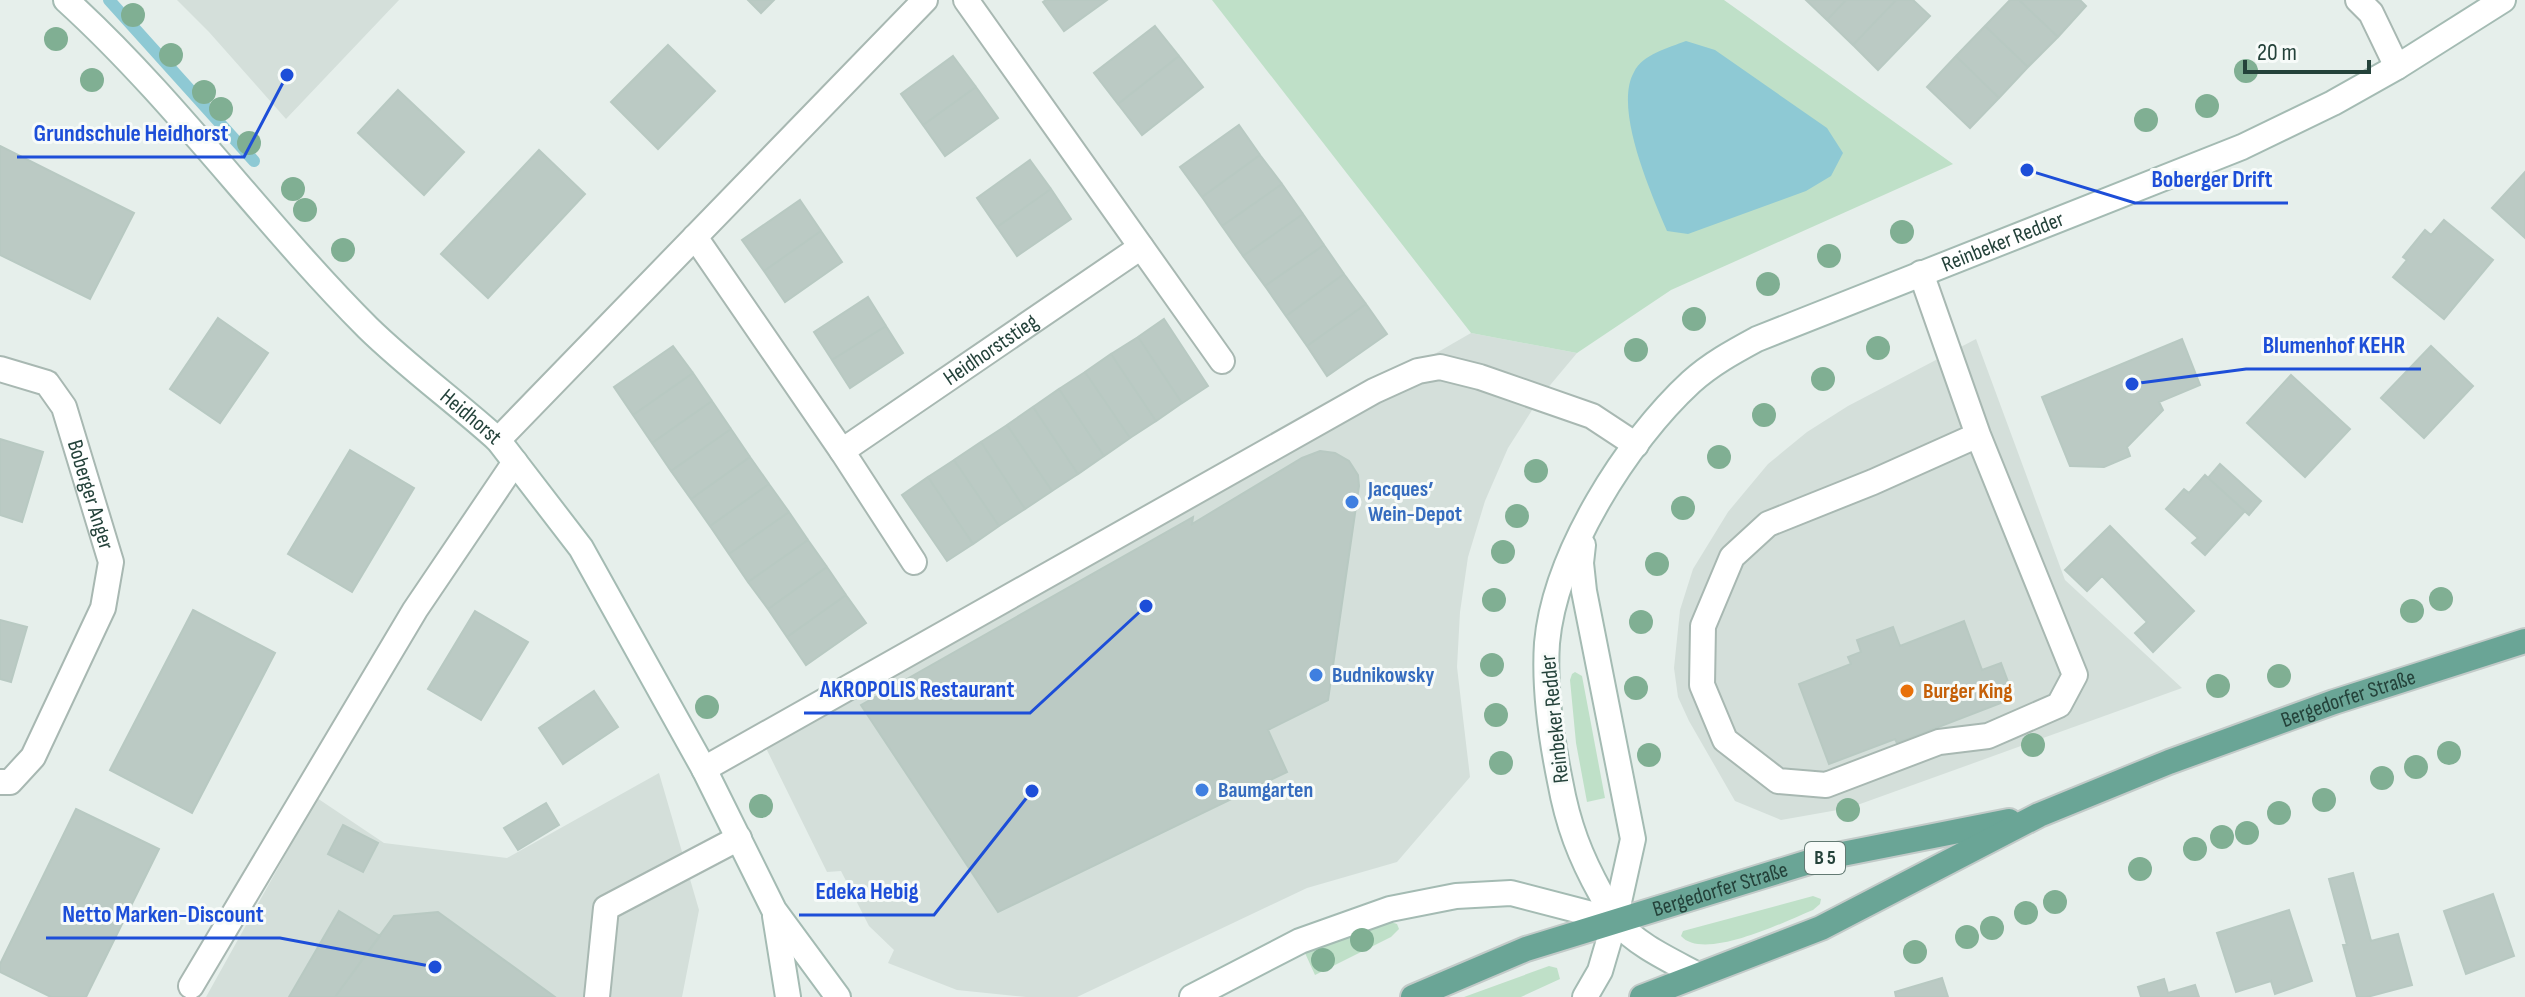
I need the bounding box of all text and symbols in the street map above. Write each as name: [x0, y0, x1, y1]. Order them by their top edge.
scale bar: [2245, 24, 2369, 74]
text: 20 m: [2257, 38, 2297, 67]
callout: Grundschule Heidhorst: [17, 109, 244, 157]
text: Grundschule Heidhorst: [34, 119, 229, 148]
callout: Boberger Drift: [2135, 155, 2288, 203]
text: Boberger Drift: [2151, 165, 2273, 194]
street label: Reinbeker Redder: [1938, 205, 2068, 278]
street label: Heidhorststieg: [938, 308, 1043, 391]
callout: Blumenhof KEHR: [2246, 321, 2421, 369]
text: Blumenhof KEHR: [2263, 331, 2406, 360]
street label: Heidhorst: [435, 383, 508, 451]
street label: Boberger Anger: [61, 437, 120, 553]
place label: Jacques’ Wein-Depot: [1367, 476, 1462, 528]
marker: Jacques’ Wein-Depot: [1343, 493, 1361, 511]
street label: Reinbeker Redder: [1535, 653, 1575, 785]
place label: Budnikowsky: [1332, 662, 1434, 689]
street label: Bergedorfer Straße: [2277, 663, 2419, 734]
callout: AKROPOLIS Restaurant: [804, 665, 1030, 713]
marker: Budnikowsky: [1307, 666, 1325, 684]
text: AKROPOLIS Restaurant: [819, 675, 1014, 704]
place label: Burger King: [1923, 678, 2013, 705]
marker: Burger King: [1898, 682, 1916, 700]
place label: Baumgarten: [1218, 777, 1313, 804]
marker: Baumgarten: [1193, 781, 1211, 799]
road number: B 5: [1805, 842, 1845, 874]
street label: Bergedorfer Straße: [1649, 856, 1791, 923]
callout: Edeka Hebig: [799, 867, 934, 915]
text: Edeka Hebig: [815, 877, 919, 906]
callout: Netto Marken-Discount: [46, 890, 280, 938]
text: Netto Marken-Discount: [62, 900, 264, 929]

